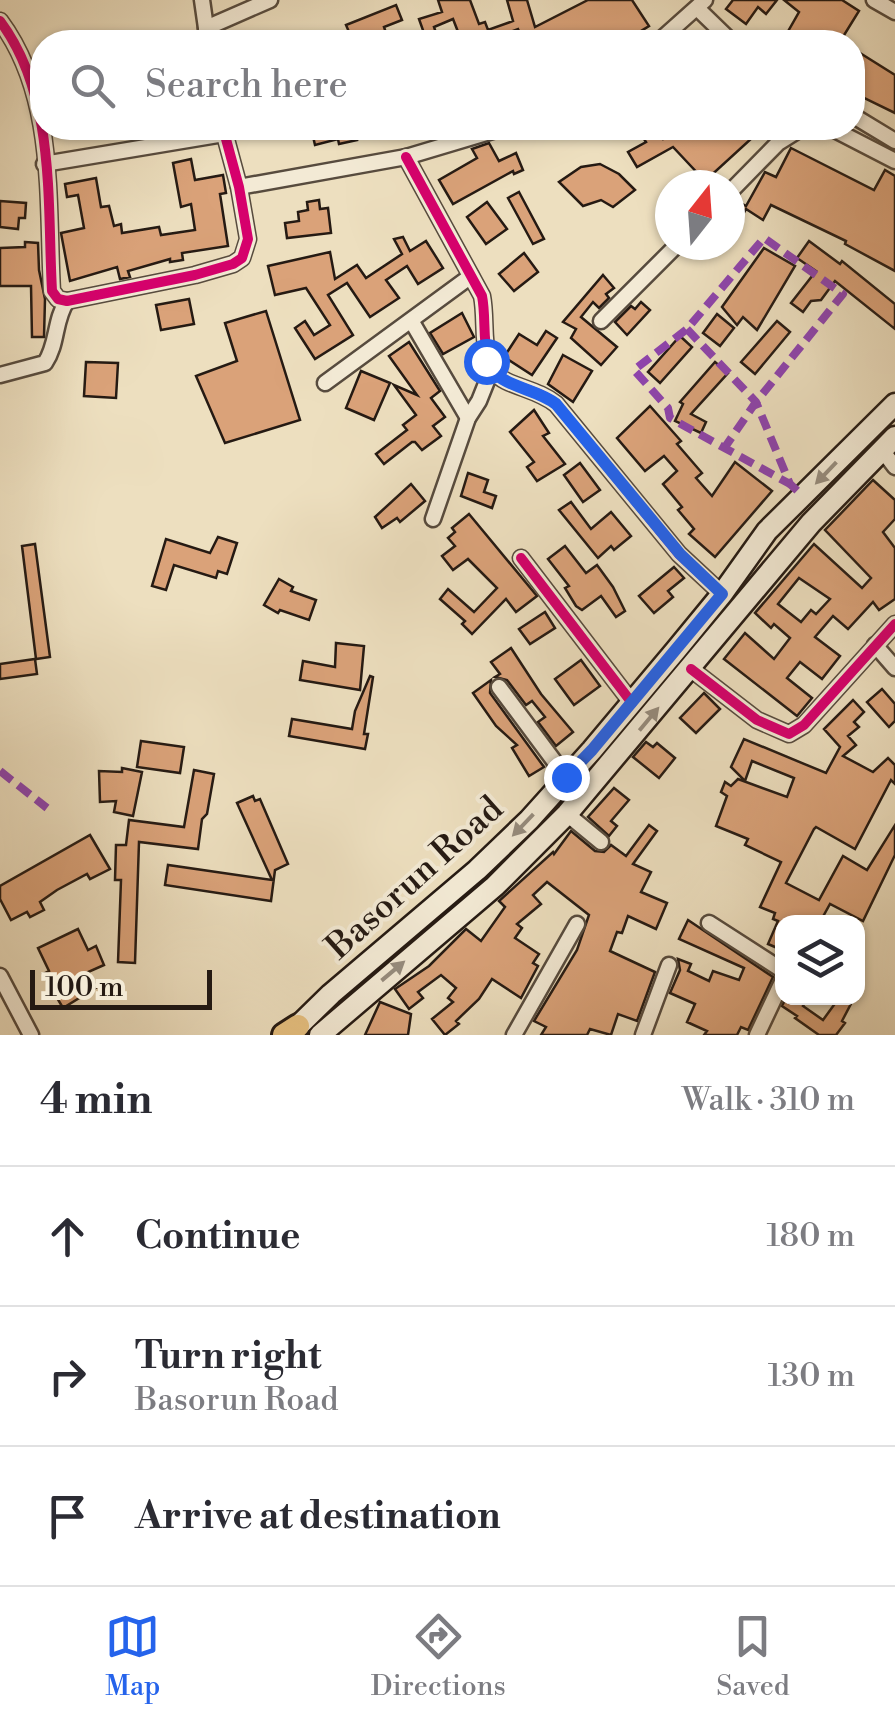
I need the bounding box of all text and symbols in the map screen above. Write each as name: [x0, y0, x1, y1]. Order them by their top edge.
search box: [30, 30, 865, 140]
icon: search: [65, 58, 120, 113]
text: Search here: [145, 62, 348, 109]
north arrow: [655, 170, 745, 260]
route start: [464, 339, 510, 385]
one-way arrow: [815, 460, 838, 484]
one-way arrow: [638, 707, 659, 732]
route end: [544, 755, 590, 801]
street label: Basorun Road: [317, 788, 512, 969]
one-way arrow: [512, 812, 535, 836]
map controls: [775, 915, 865, 1005]
button: layers: [775, 915, 865, 1005]
one-way arrow: [380, 961, 405, 982]
scale bar: [30, 965, 212, 1010]
text: 100 m: [45, 970, 124, 1005]
text: 4 min: [40, 1074, 152, 1127]
text: Walk · 310 m: [682, 1080, 855, 1120]
icon: ahead: [40, 1209, 95, 1264]
text: Continue: [135, 1213, 300, 1260]
text: 180 m: [766, 1216, 855, 1256]
text: Turn right: [135, 1333, 321, 1380]
icon: right: [40, 1349, 95, 1404]
text: 130 m: [768, 1356, 855, 1396]
text: Basorun Road: [135, 1380, 339, 1420]
icon: arrive: [40, 1489, 95, 1544]
text: Arrive at destination: [135, 1493, 501, 1540]
tab: Map: [105, 1609, 160, 1704]
tab: Directions: [371, 1609, 506, 1704]
tab: Saved: [716, 1609, 790, 1704]

